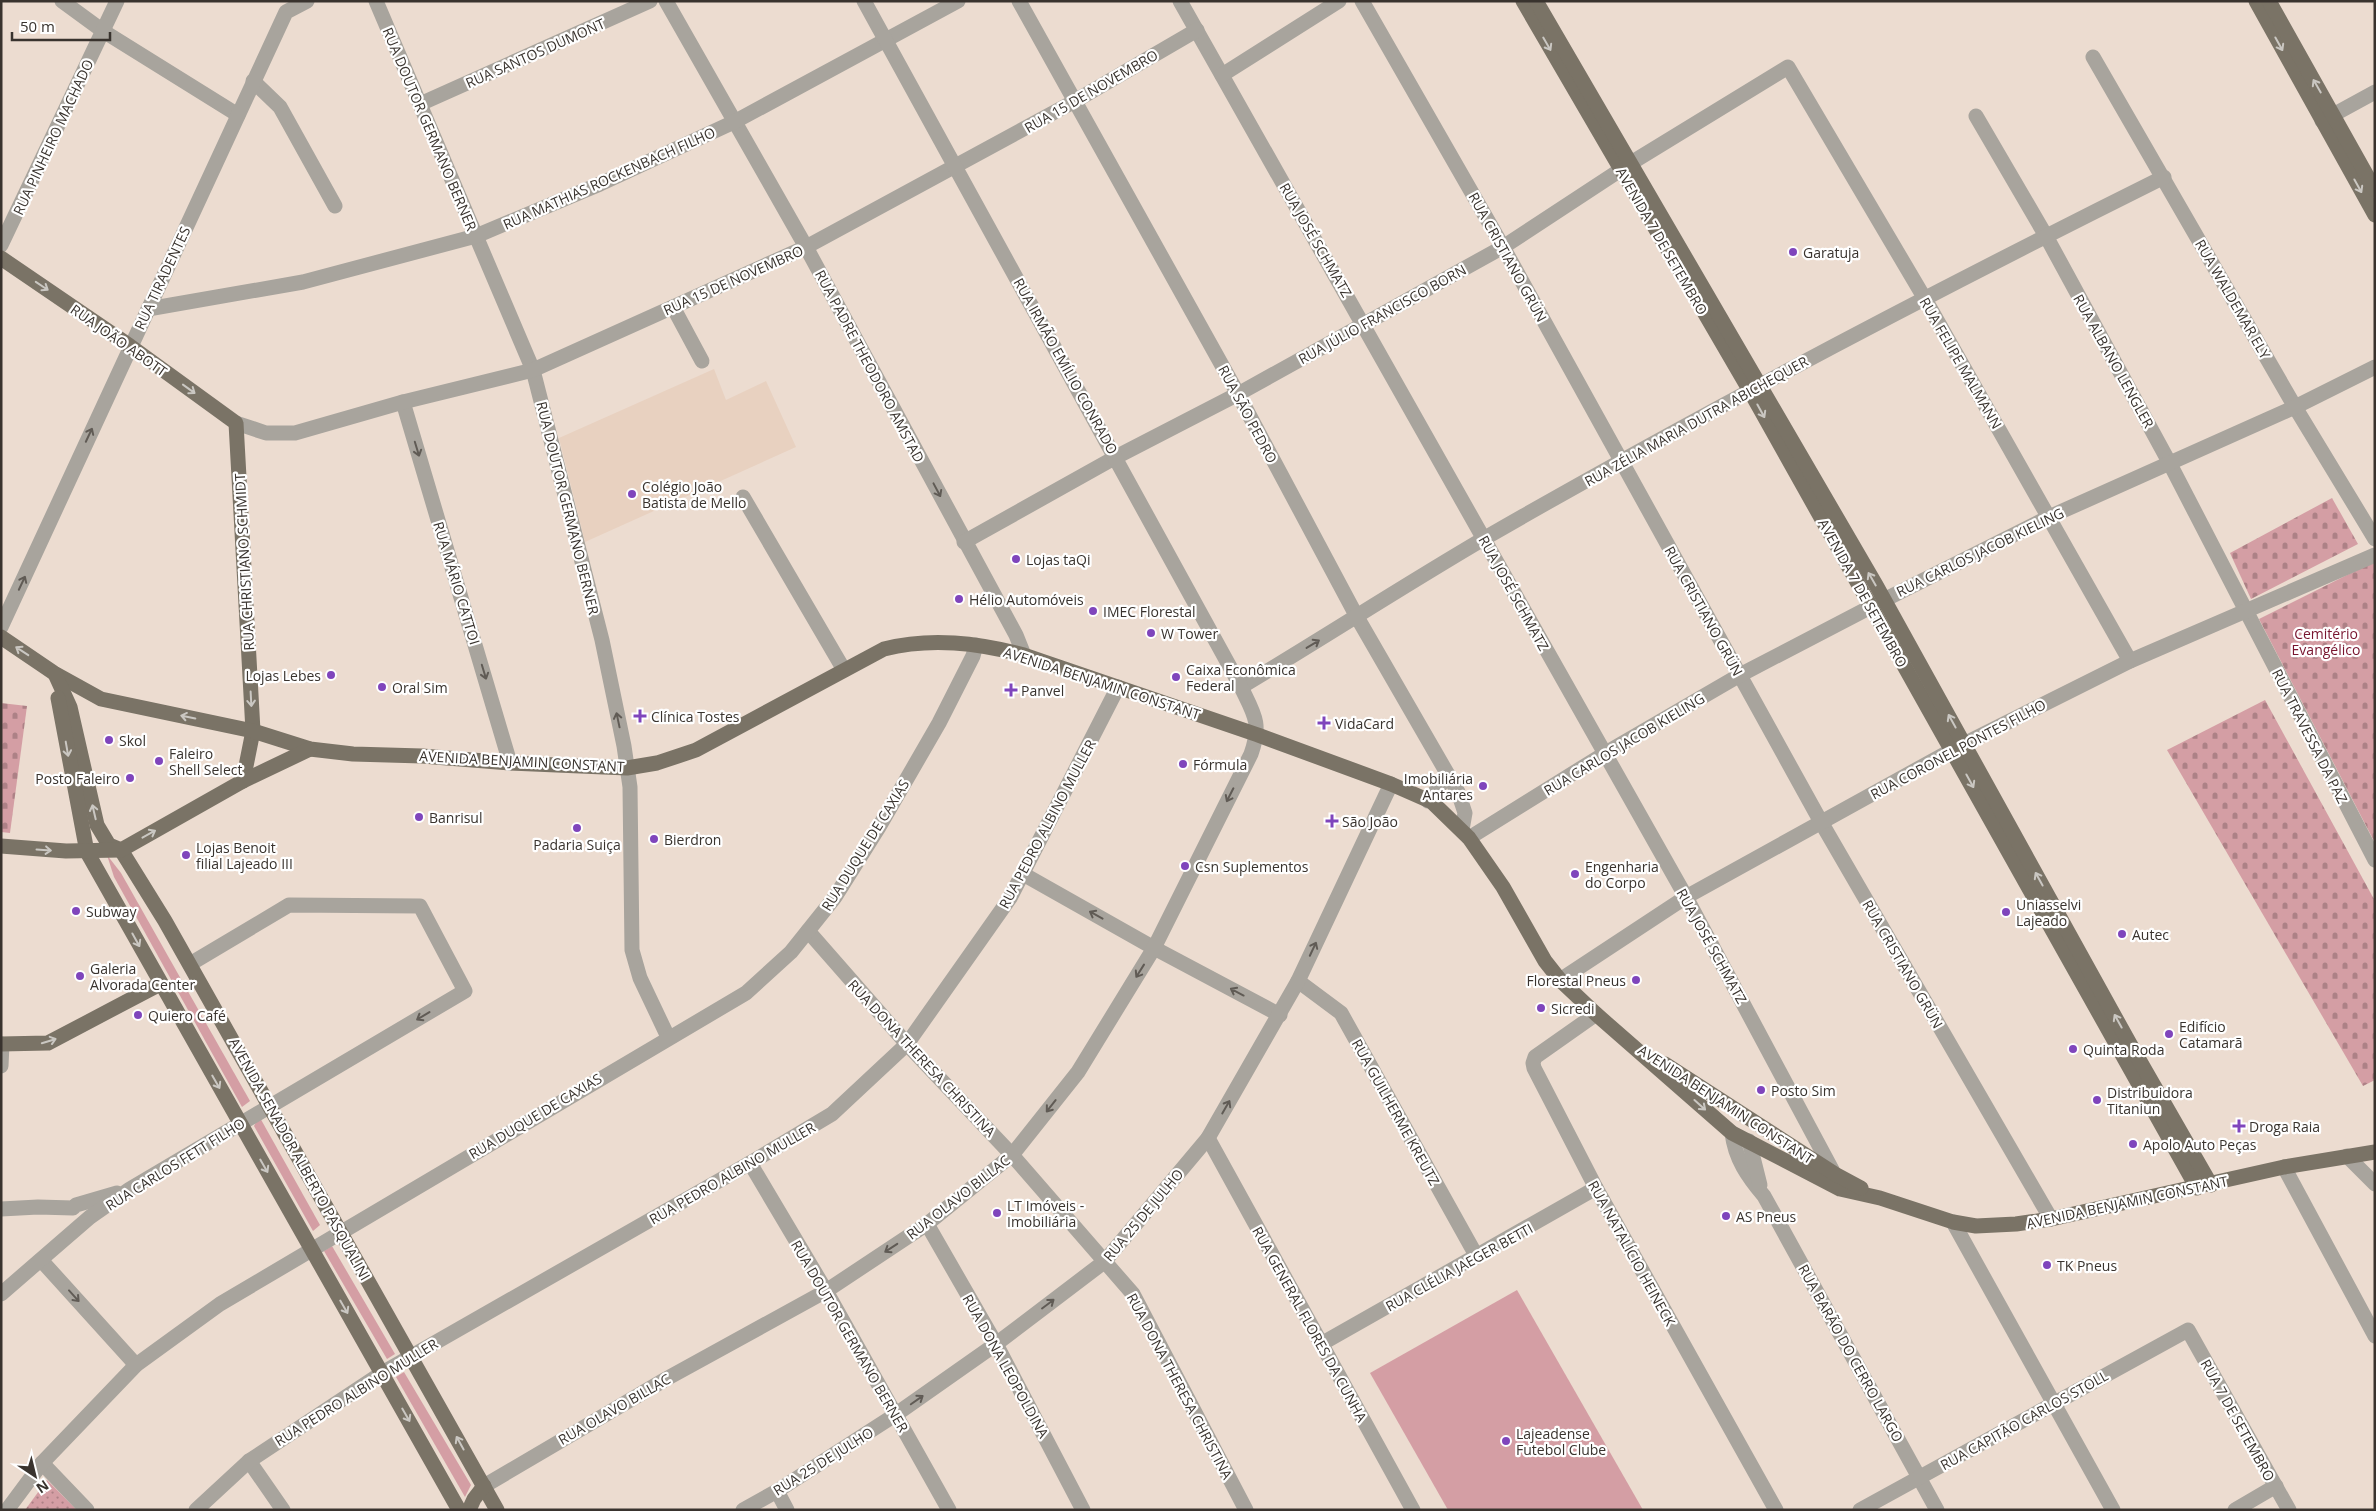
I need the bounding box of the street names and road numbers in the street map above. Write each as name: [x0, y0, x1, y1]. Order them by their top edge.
street label: RUA SANTOS DUMONT: [462, 14, 608, 92]
street label: RUA DOUTOR GERMANO BERNER: [378, 24, 482, 234]
street label: RUA 15 DE NOVEMBRO: [1021, 45, 1161, 137]
street label: RUA PINHEIRO MACHADO: [8, 56, 98, 218]
street label: RUA MATHIAS ROCKENBACH FILHO: [500, 122, 718, 234]
street label: AVENIDA 7 DE SETEMBRO: [1612, 164, 1712, 318]
street label: RUA JOSÉ SCHMATZ: [1276, 179, 1356, 301]
street label: RUA CRISTIANO GRÜN: [1464, 189, 1552, 325]
street label: RUA TIRADENTES: [130, 223, 194, 333]
street label: RUA WALDEMAR ELY: [2191, 236, 2275, 362]
street label: RUA 15 DE NOVEMBRO: [660, 241, 806, 319]
street label: RUA JÚLIO FRANCISCO BORN: [1295, 260, 1469, 368]
street label: RUA PADRE THEODORO AMSTAD: [811, 266, 929, 466]
street label: RUA IRMÃO EMÍLIO CONRADO: [1010, 275, 1123, 458]
street label: RUA ALBANO LENGLER: [2069, 291, 2159, 432]
street label: RUA FELIPE MALMANN: [1916, 294, 2006, 432]
street label: RUA JOÃO ABOTT: [67, 300, 171, 381]
street label: RUA ZÉLIA MARIA DUTRA ABICHEQUER: [1581, 351, 1811, 491]
street label: RUA SÃO PEDRO: [1214, 362, 1282, 466]
street label: RUA DOUTOR GERMANO BERNER: [532, 399, 604, 617]
street label: RUA CHRISTIANO SCHMIDT: [230, 473, 258, 651]
street label: RUA CARLOS JACOB KIELING: [1893, 503, 2067, 601]
street label: AVENIDA 7 DE SETEMBRO: [1814, 515, 1912, 671]
street label: RUA MÁRIO CATTOI: [429, 519, 485, 647]
street label: RUA JOSÉ SCHMATZ: [1474, 532, 1554, 654]
street label: RUA CRISTIANO GRÜN: [1660, 543, 1748, 679]
street label: AVENIDA BENJAMIN CONSTANT: [1001, 642, 1203, 724]
street label: RUA TRAVESSA DA PAZ: [2268, 666, 2352, 806]
street label: RUA CARLOS JACOB KIELING: [1540, 688, 1708, 800]
street label: RUA CORONEL PONTES FILHO: [1867, 695, 2049, 803]
street label: RUA PEDRO ALBINO MULLER: [994, 736, 1100, 912]
street label: AVENIDA BENJAMIN CONSTANT: [419, 746, 625, 776]
street label: RUA DUQUE DE CAXIAS: [817, 776, 913, 914]
street label: RUA JOSÉ SCHMATZ: [1672, 885, 1752, 1007]
street label: RUA CRISTIANO GRÜN: [1858, 896, 1948, 1032]
street label: RUA DONA THERESA CHRISTINA: [844, 975, 1000, 1141]
street label: AVENIDA SENADOR ALBERTO PASQUALINI: [225, 1034, 375, 1284]
street label: RUA GUILHERME KREUTZ: [1348, 1035, 1444, 1189]
street label: AVENIDA BENJAMIN CONSTANT: [1635, 1040, 1818, 1168]
street label: RUA DUQUE DE CAXIAS: [465, 1069, 605, 1163]
street label: RUA CARLOS FETT FILHO: [102, 1113, 248, 1215]
street label: RUA PEDRO ALBINO MULLER: [645, 1117, 819, 1228]
street label: RUA OLAVO BILLAC: [902, 1150, 1014, 1243]
street label: RUA 25 DE JULHO: [1099, 1165, 1187, 1265]
street label: AVENIDA BENJAMIN CONSTANT: [2025, 1171, 2230, 1233]
street label: RUA NATALÍCIO HEINECK: [1584, 1177, 1680, 1329]
street label: RUA CLÉLIA JAEGER BETTI: [1382, 1219, 1536, 1315]
street label: RUA GENERAL FLORES DA CUNHA: [1248, 1223, 1372, 1425]
street label: RUA DOUTOR GERMANO BERNER: [787, 1236, 913, 1436]
street label: RUA BARÃO DO CERRO LARGO: [1794, 1261, 1908, 1445]
street label: RUA DONA THERESA CHRISTINA: [1123, 1290, 1237, 1482]
street label: RUA DONA LEOPOLDINA: [959, 1291, 1054, 1441]
street label: RUA PEDRO ALBINO MULLER: [271, 1334, 441, 1450]
street label: RUA 7 DE SETEMBRO: [2197, 1356, 2279, 1484]
street label: RUA CAPITÃO CARLOS STOLL: [1937, 1366, 2111, 1474]
street label: RUA OLAVO BILLAC: [554, 1369, 674, 1449]
street label: RUA 25 DE JULHO: [769, 1422, 877, 1500]

